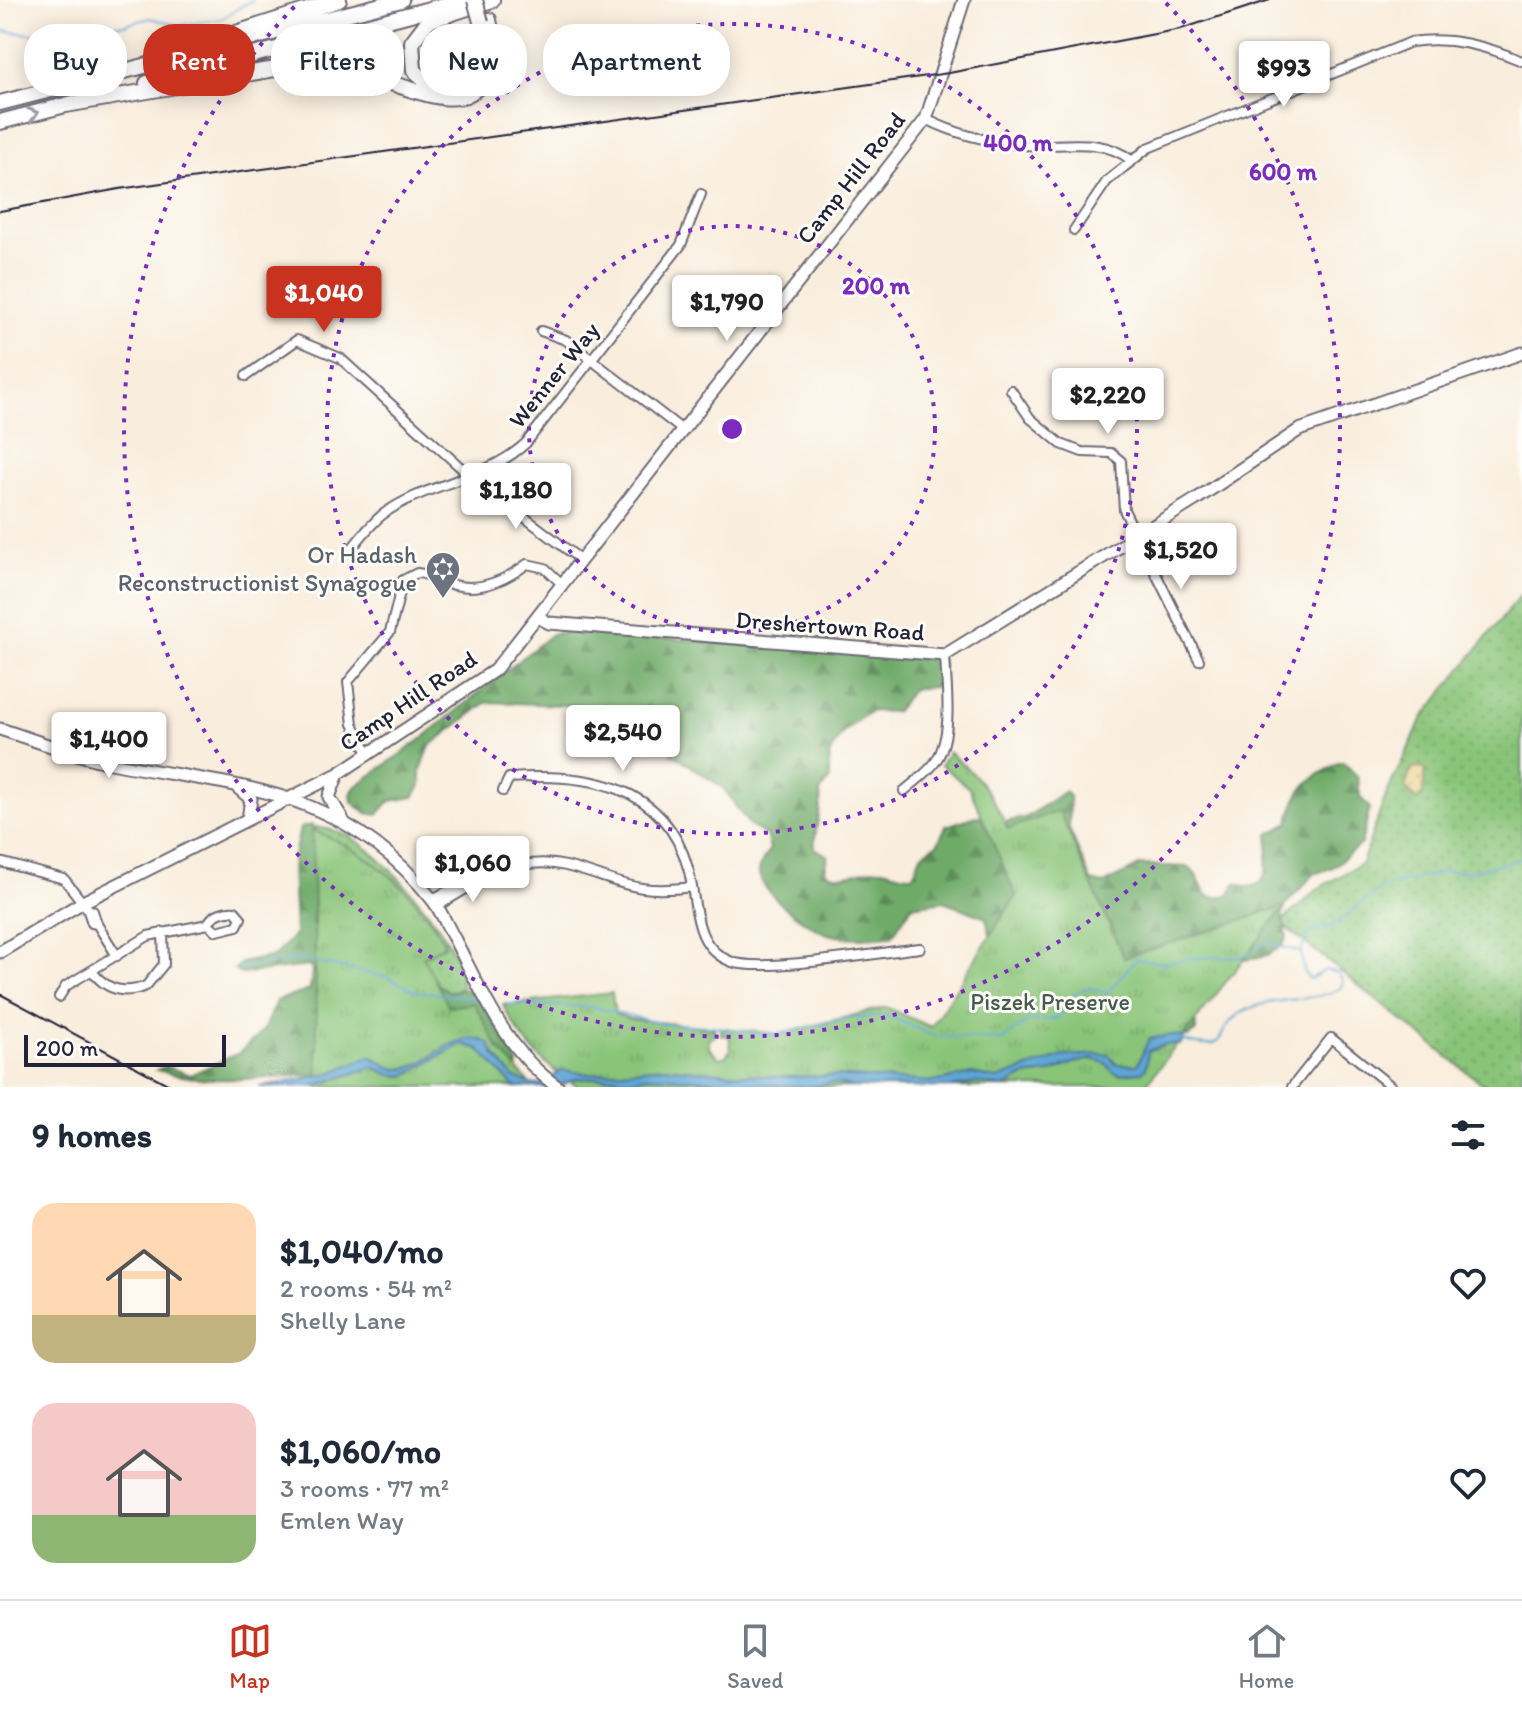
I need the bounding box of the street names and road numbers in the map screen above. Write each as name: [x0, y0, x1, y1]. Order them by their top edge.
street label: Camp Hill Road: [790, 106, 911, 249]
street label: Wenner Way: [502, 316, 605, 434]
street label: Dreshertown Road: [735, 604, 925, 647]
street label: Camp Hill Road: [334, 644, 482, 757]

